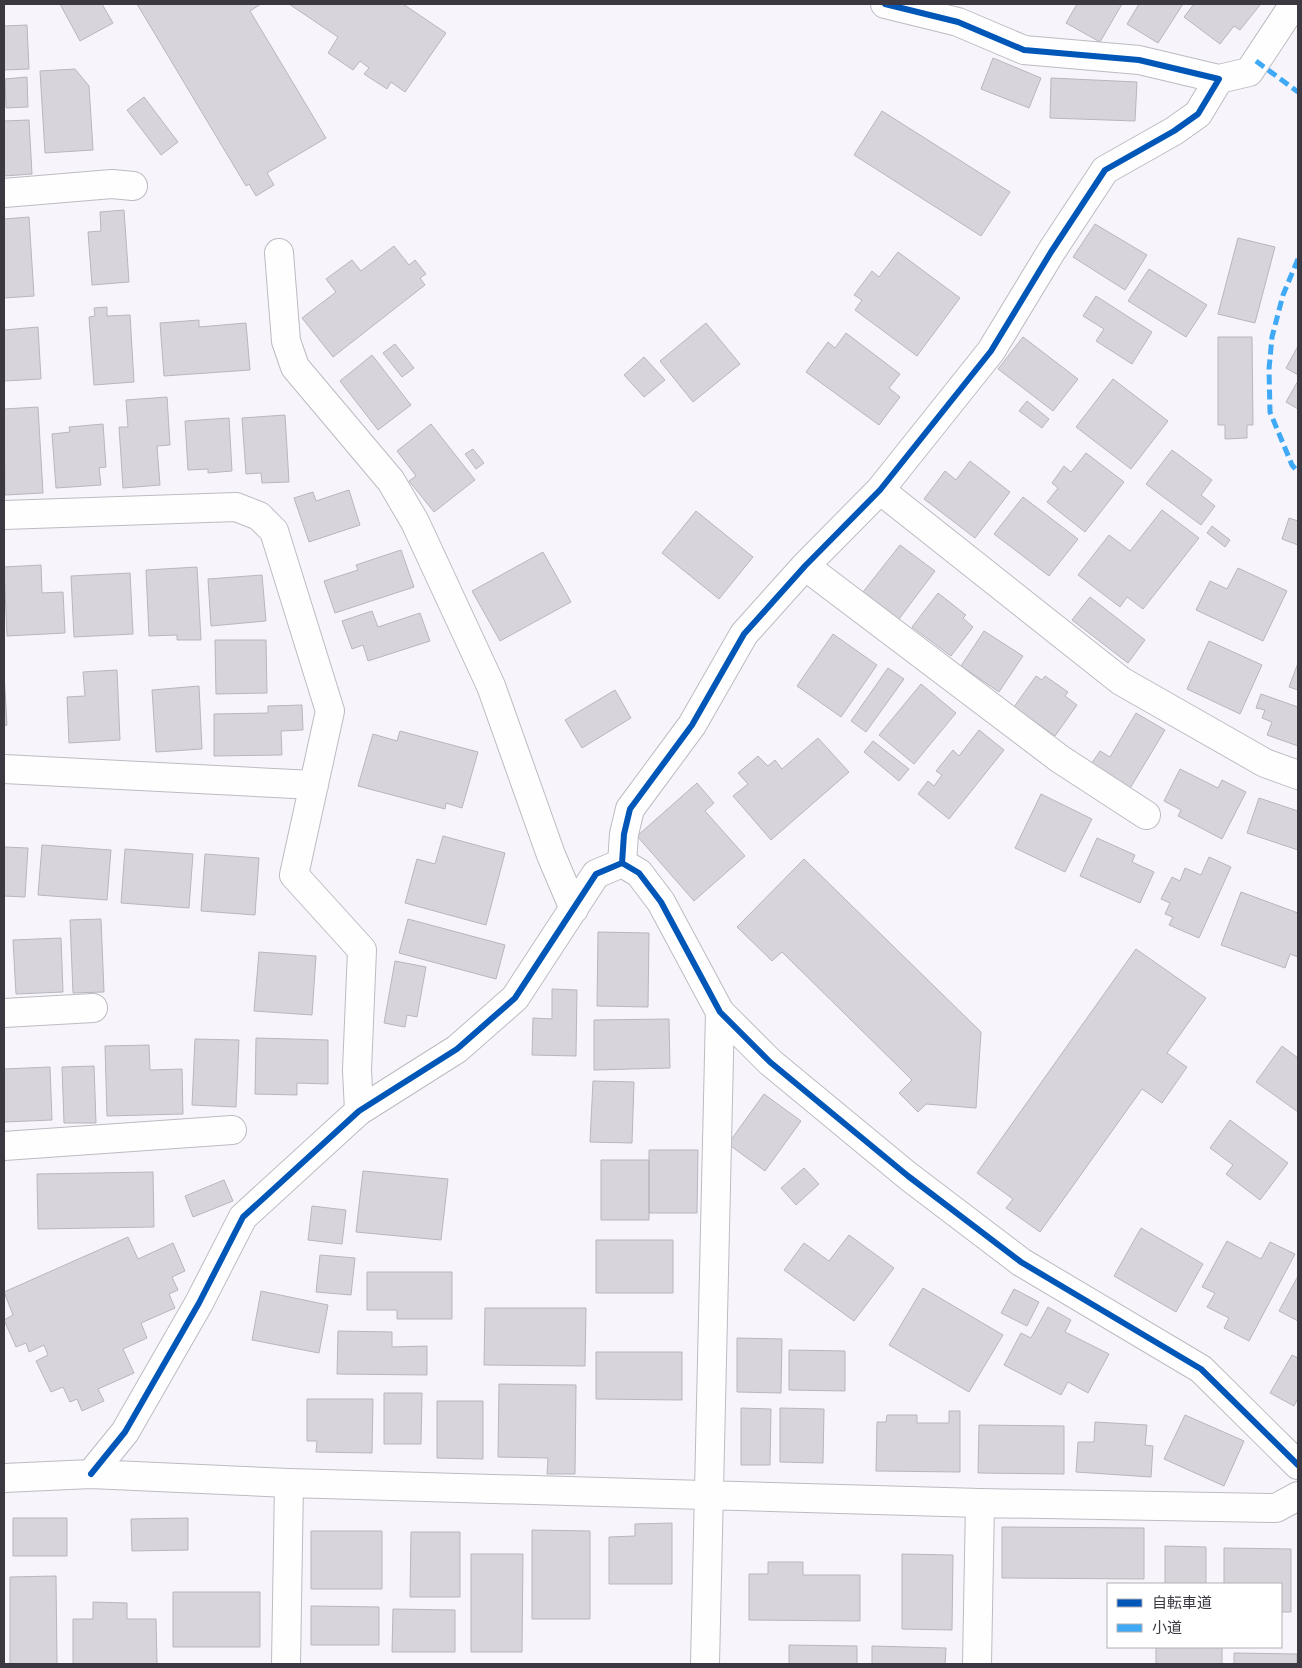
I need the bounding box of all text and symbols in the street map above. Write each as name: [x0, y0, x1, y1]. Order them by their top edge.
legend: [1107, 1583, 1282, 1648]
text: 自転車道: [1152, 1594, 1212, 1611]
text: 小道: [1152, 1619, 1182, 1636]

